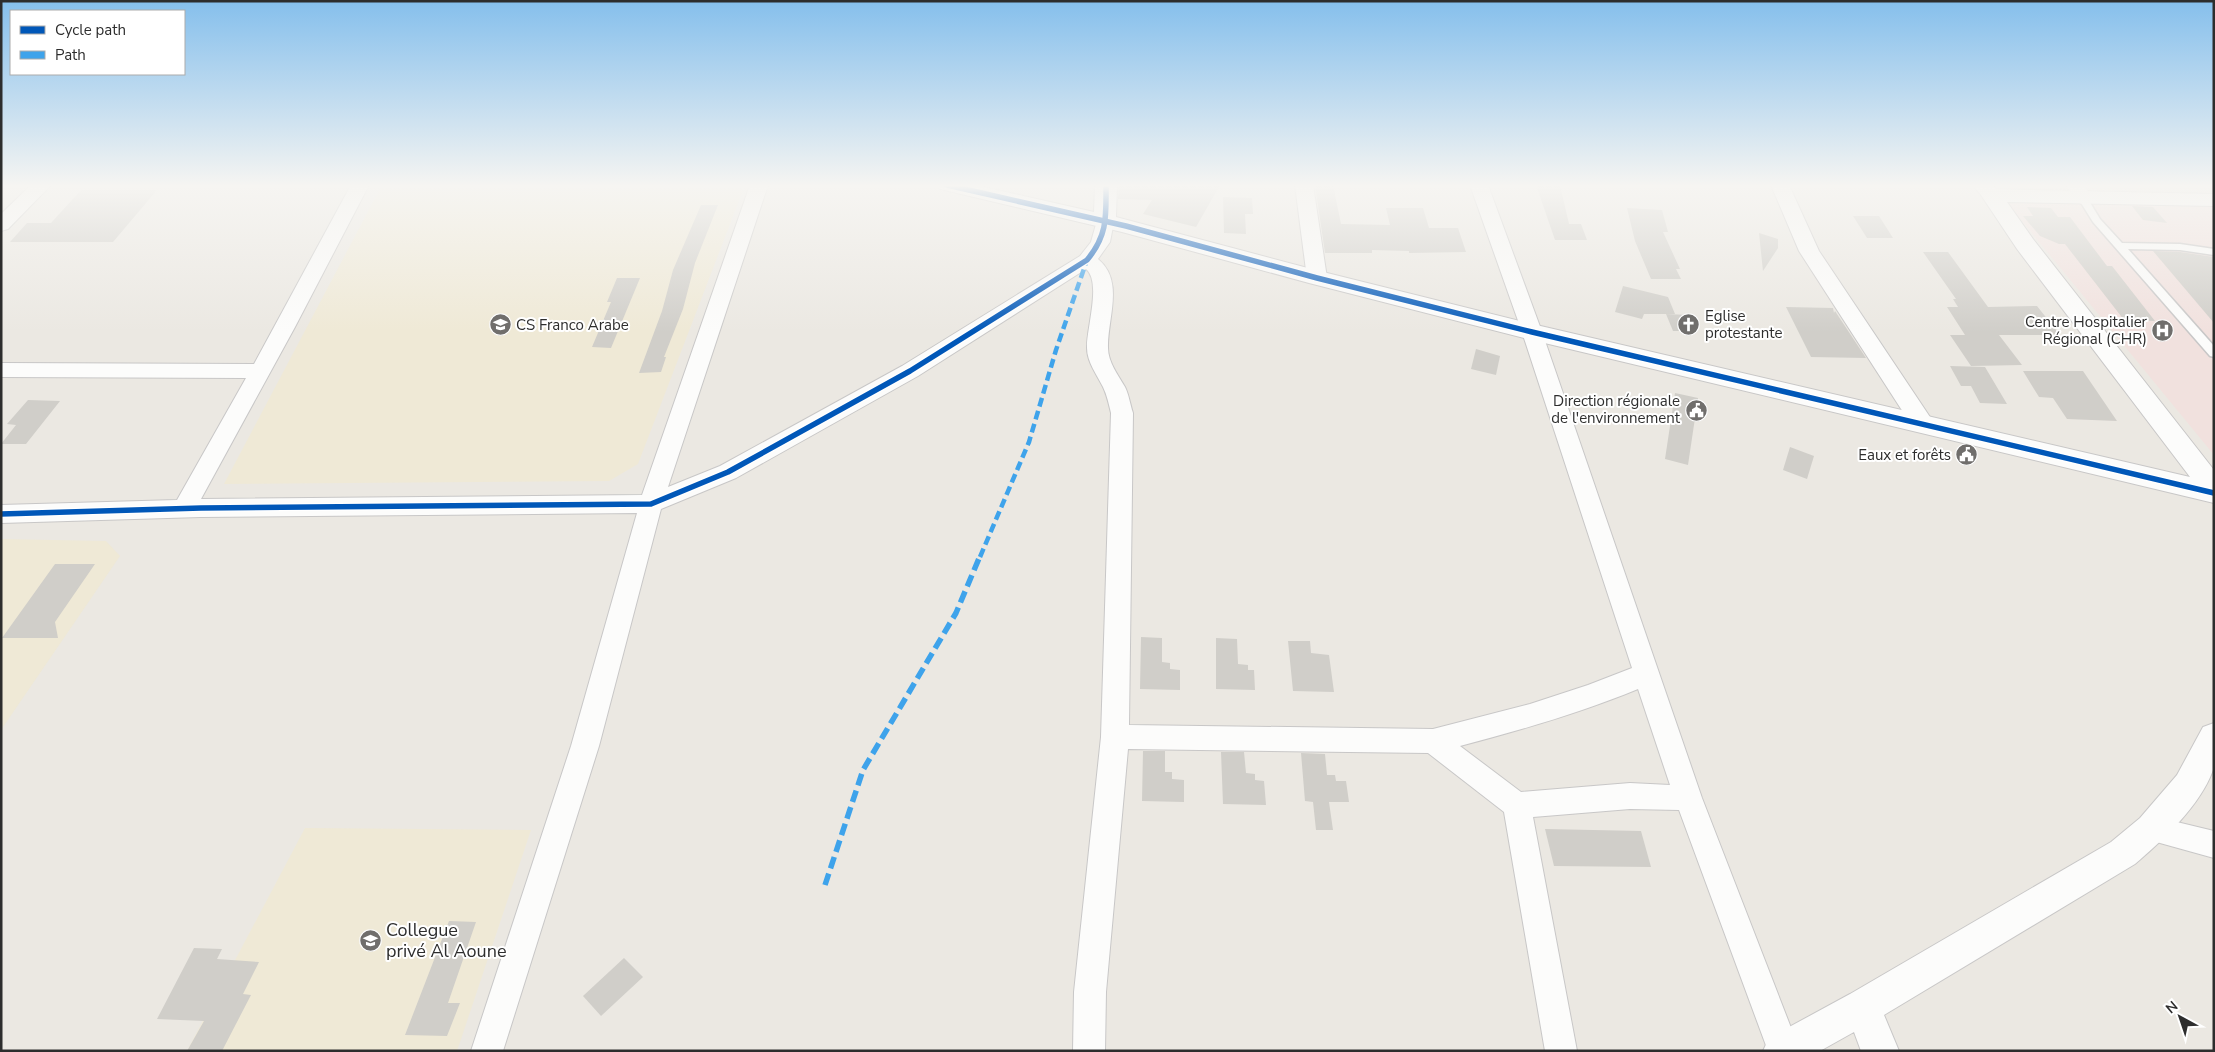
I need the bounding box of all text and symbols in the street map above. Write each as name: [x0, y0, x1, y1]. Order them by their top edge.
legend: [10, 10, 185, 75]
text: Cycle path: [55, 20, 126, 40]
text: Path: [55, 45, 86, 65]
place label: Eglise protestante: [1705, 306, 1782, 343]
place label: Centre Hospitalier Régional (CHR): [2025, 312, 2148, 349]
school or university icon: CS Franco Arabe: [488, 313, 512, 337]
church icon: Eglise protestante: [1677, 313, 1701, 337]
place label: CS Franco Arabe: [516, 315, 629, 335]
hospital icon: Centre Hospitalier Régional (CHR): [2151, 319, 2175, 343]
place label: Direction régionale de l'environnement: [1551, 391, 1681, 428]
public building icon: Direction régionale de l'environnement: [1684, 398, 1708, 422]
public building icon: Eaux et forêts: [1955, 443, 1979, 467]
place label: Eaux et forêts: [1858, 445, 1951, 465]
place label: Collegue privé Al Aoune: [386, 918, 506, 963]
school or university icon: Collegue privé Al Aoune: [358, 928, 382, 952]
north arrow: [2155, 992, 2205, 1042]
text: N: [2162, 997, 2182, 1018]

